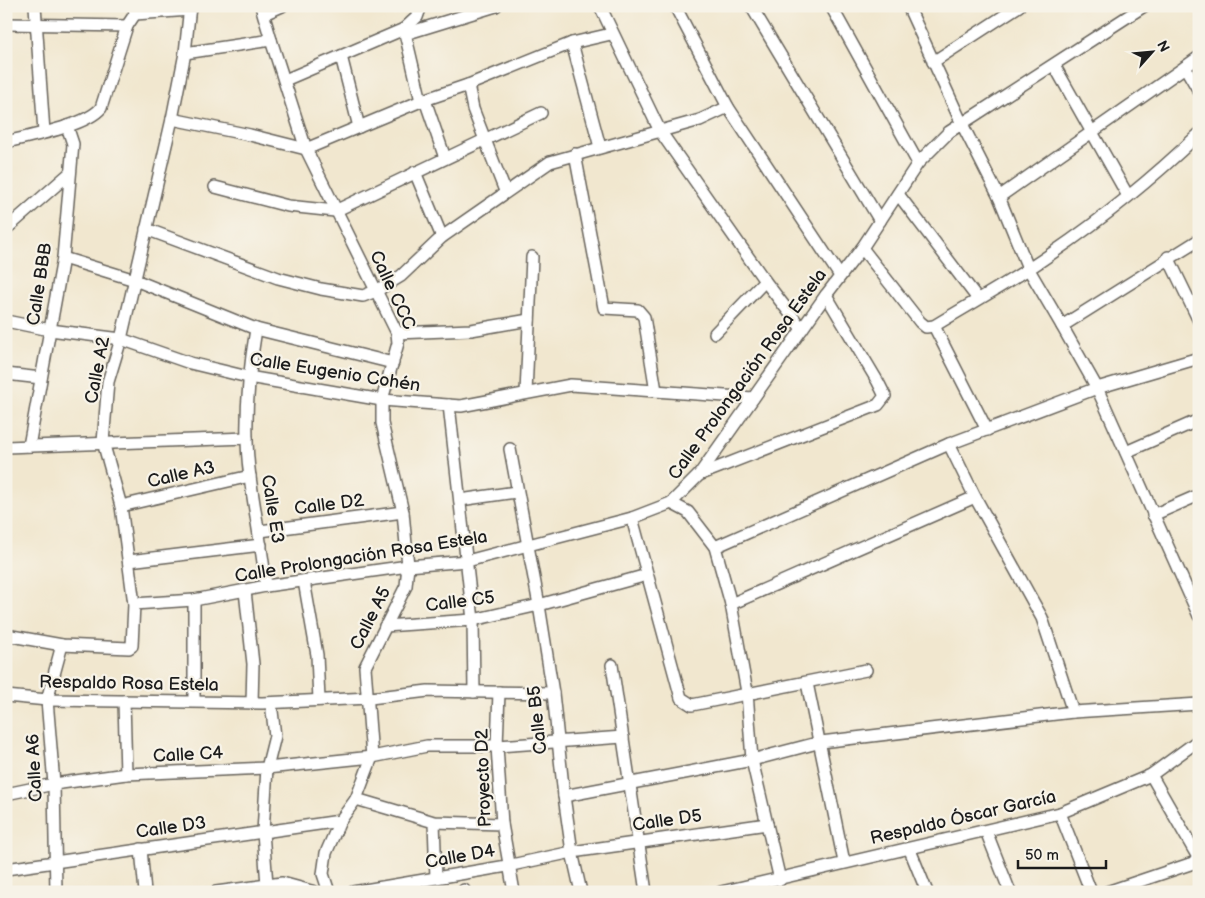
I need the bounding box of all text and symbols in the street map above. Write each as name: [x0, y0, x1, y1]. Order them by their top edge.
north arrow: [1128, 28, 1178, 78]
text: N: [1153, 38, 1173, 55]
street label: Calle BBB: [23, 241, 56, 327]
street label: Calle CCC: [365, 247, 420, 333]
street label: Calle Prolongación Rosa Estela: [664, 265, 831, 484]
street label: Calle A2: [81, 334, 114, 405]
street label: Calle Eugenio Cohén: [248, 349, 422, 396]
street label: Calle A3: [145, 457, 217, 492]
street label: Calle E3: [257, 473, 288, 545]
street label: Calle D2: [293, 490, 366, 519]
street label: Calle Prolongación Rosa Estela: [233, 526, 489, 587]
street label: Calle A5: [346, 583, 395, 653]
street label: Calle C5: [424, 587, 496, 616]
street label: Respaldo Rosa Estela: [39, 671, 219, 696]
street label: Calle B5: [523, 685, 552, 755]
street label: Proyecto D2: [471, 728, 496, 828]
street label: Calle A6: [22, 733, 47, 803]
street label: Calle C4: [152, 742, 224, 767]
street label: Respaldo Óscar García: [868, 784, 1058, 849]
street label: Calle D5: [631, 805, 703, 836]
street label: Calle D3: [135, 812, 207, 843]
scale bar: [1018, 838, 1105, 870]
street label: Calle D4: [424, 840, 497, 873]
text: 50 m: [1025, 846, 1059, 865]

